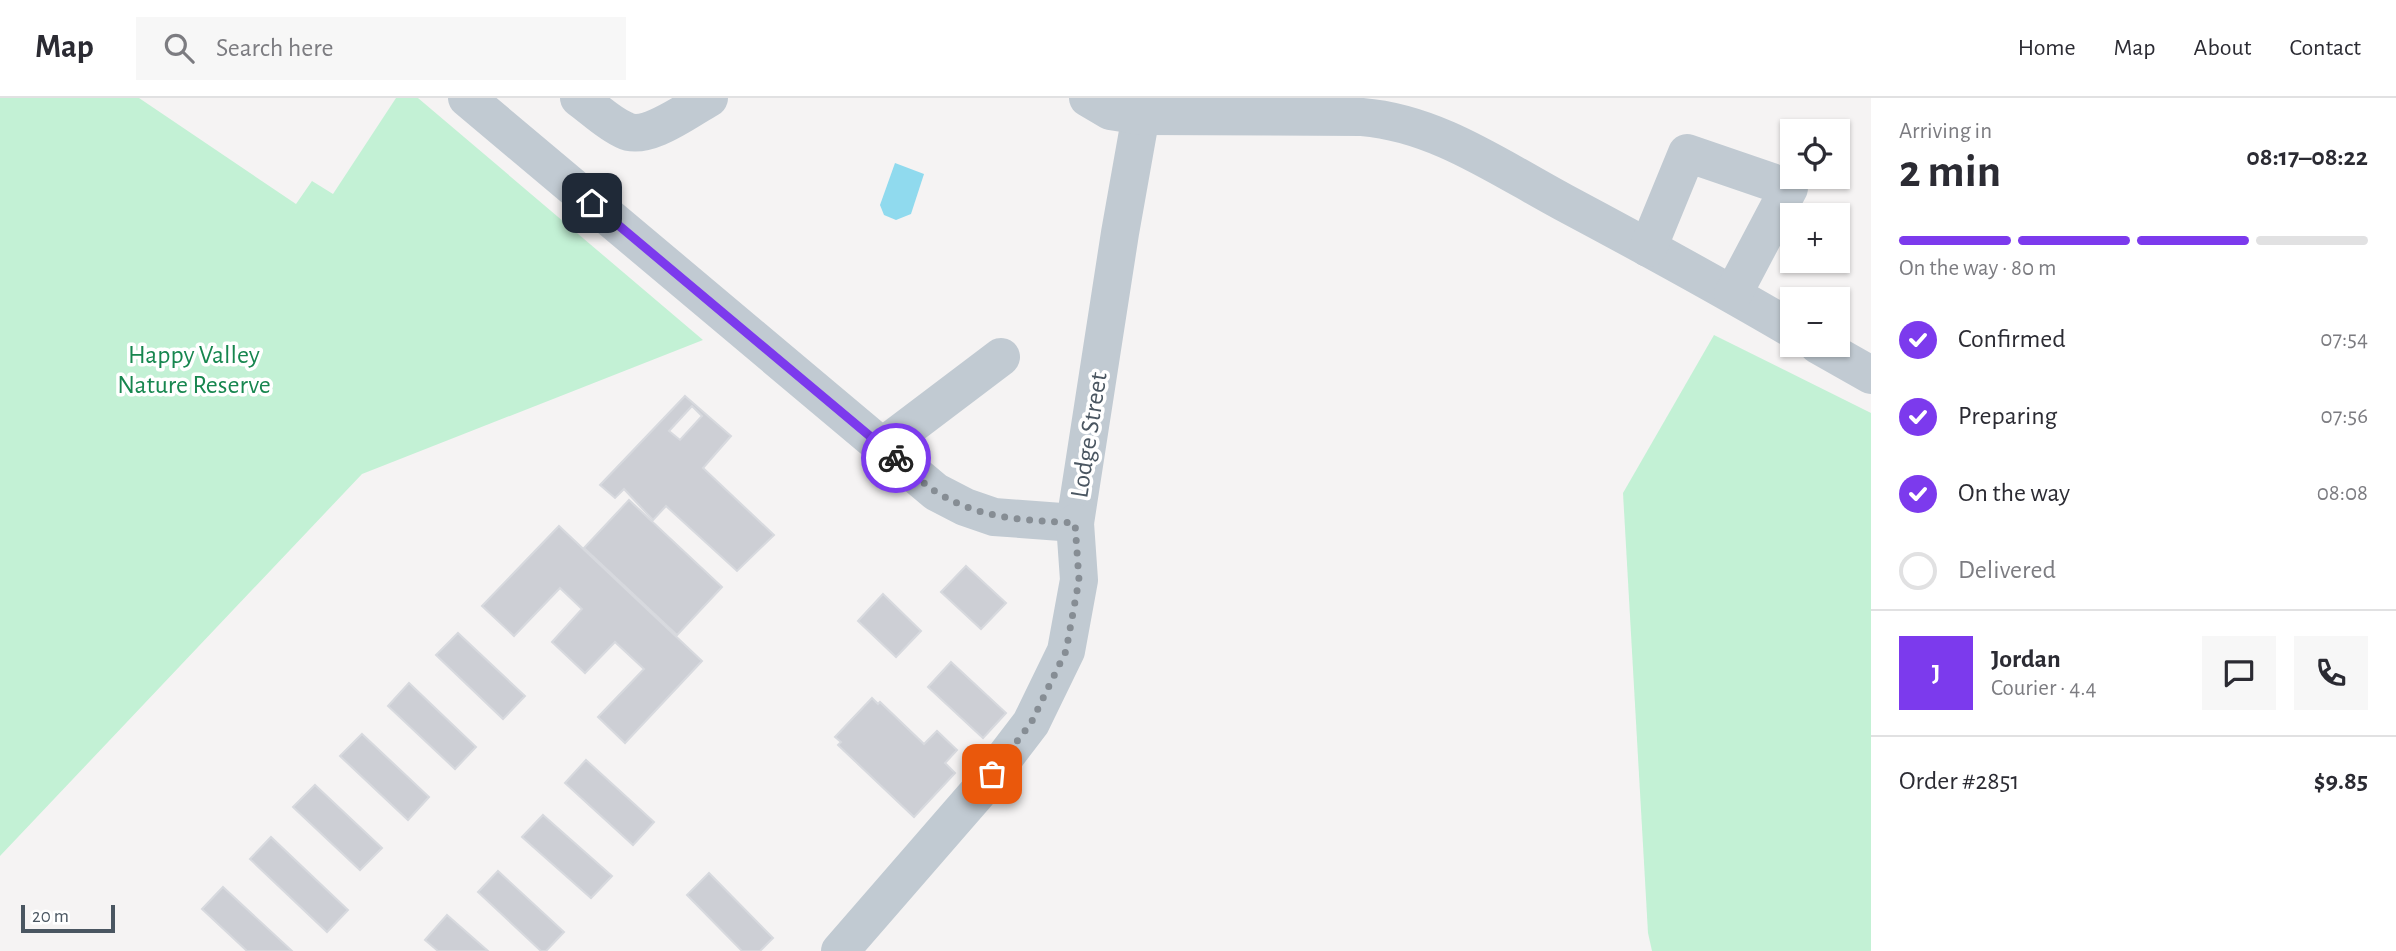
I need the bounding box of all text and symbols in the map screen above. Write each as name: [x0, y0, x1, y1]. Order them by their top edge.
search box: [136, 17, 626, 80]
icon: search: [160, 29, 198, 67]
text: Map: [35, 31, 94, 64]
text: Search here: [216, 35, 334, 61]
text: Home: [2018, 36, 2076, 60]
text: Map: [2114, 36, 2156, 60]
text: About: [2194, 36, 2251, 60]
text: Contact: [2289, 36, 2361, 60]
map controls: [1780, 119, 1850, 357]
button: locate: [1780, 119, 1850, 189]
text: Arriving in: [1899, 120, 1992, 143]
text: 08:17–08:22: [2246, 144, 2368, 170]
text: 2 min: [1899, 149, 2001, 195]
pin: [562, 173, 622, 233]
icon: home: [573, 184, 611, 222]
button: +: [1780, 203, 1850, 273]
text: On the way · 80 m: [1899, 257, 2056, 280]
button: −: [1780, 287, 1850, 357]
icon: check: [1899, 321, 1937, 359]
text: Confirmed: [1958, 326, 2066, 352]
text: 07:54: [2320, 328, 2368, 351]
park label: Happy Valley Nature Reserve: [117, 342, 271, 398]
street label: Lodge Street: [1066, 370, 1112, 500]
icon: check: [1899, 398, 1937, 436]
text: Preparing: [1958, 403, 2057, 429]
text: 07:56: [2321, 405, 2368, 428]
courier: [861, 423, 931, 493]
icon: bike: [877, 439, 915, 477]
icon: check: [1899, 475, 1937, 513]
text: On the way: [1958, 480, 2070, 506]
text: 08:08: [2317, 482, 2368, 505]
text: Delivered: [1958, 557, 2056, 583]
button: chat: [2202, 636, 2276, 710]
button: phone: [2294, 636, 2368, 710]
text: Jordan: [1991, 646, 2061, 672]
text: J: [1932, 660, 1940, 686]
text: Courier · 4.4: [1991, 677, 2097, 700]
pin: [962, 744, 1022, 804]
icon: bag: [973, 755, 1011, 793]
text: Order #2851: [1899, 768, 2019, 794]
text: $9.85: [2314, 768, 2368, 794]
scale bar: [21, 902, 116, 934]
text: 20 m: [32, 907, 69, 926]

